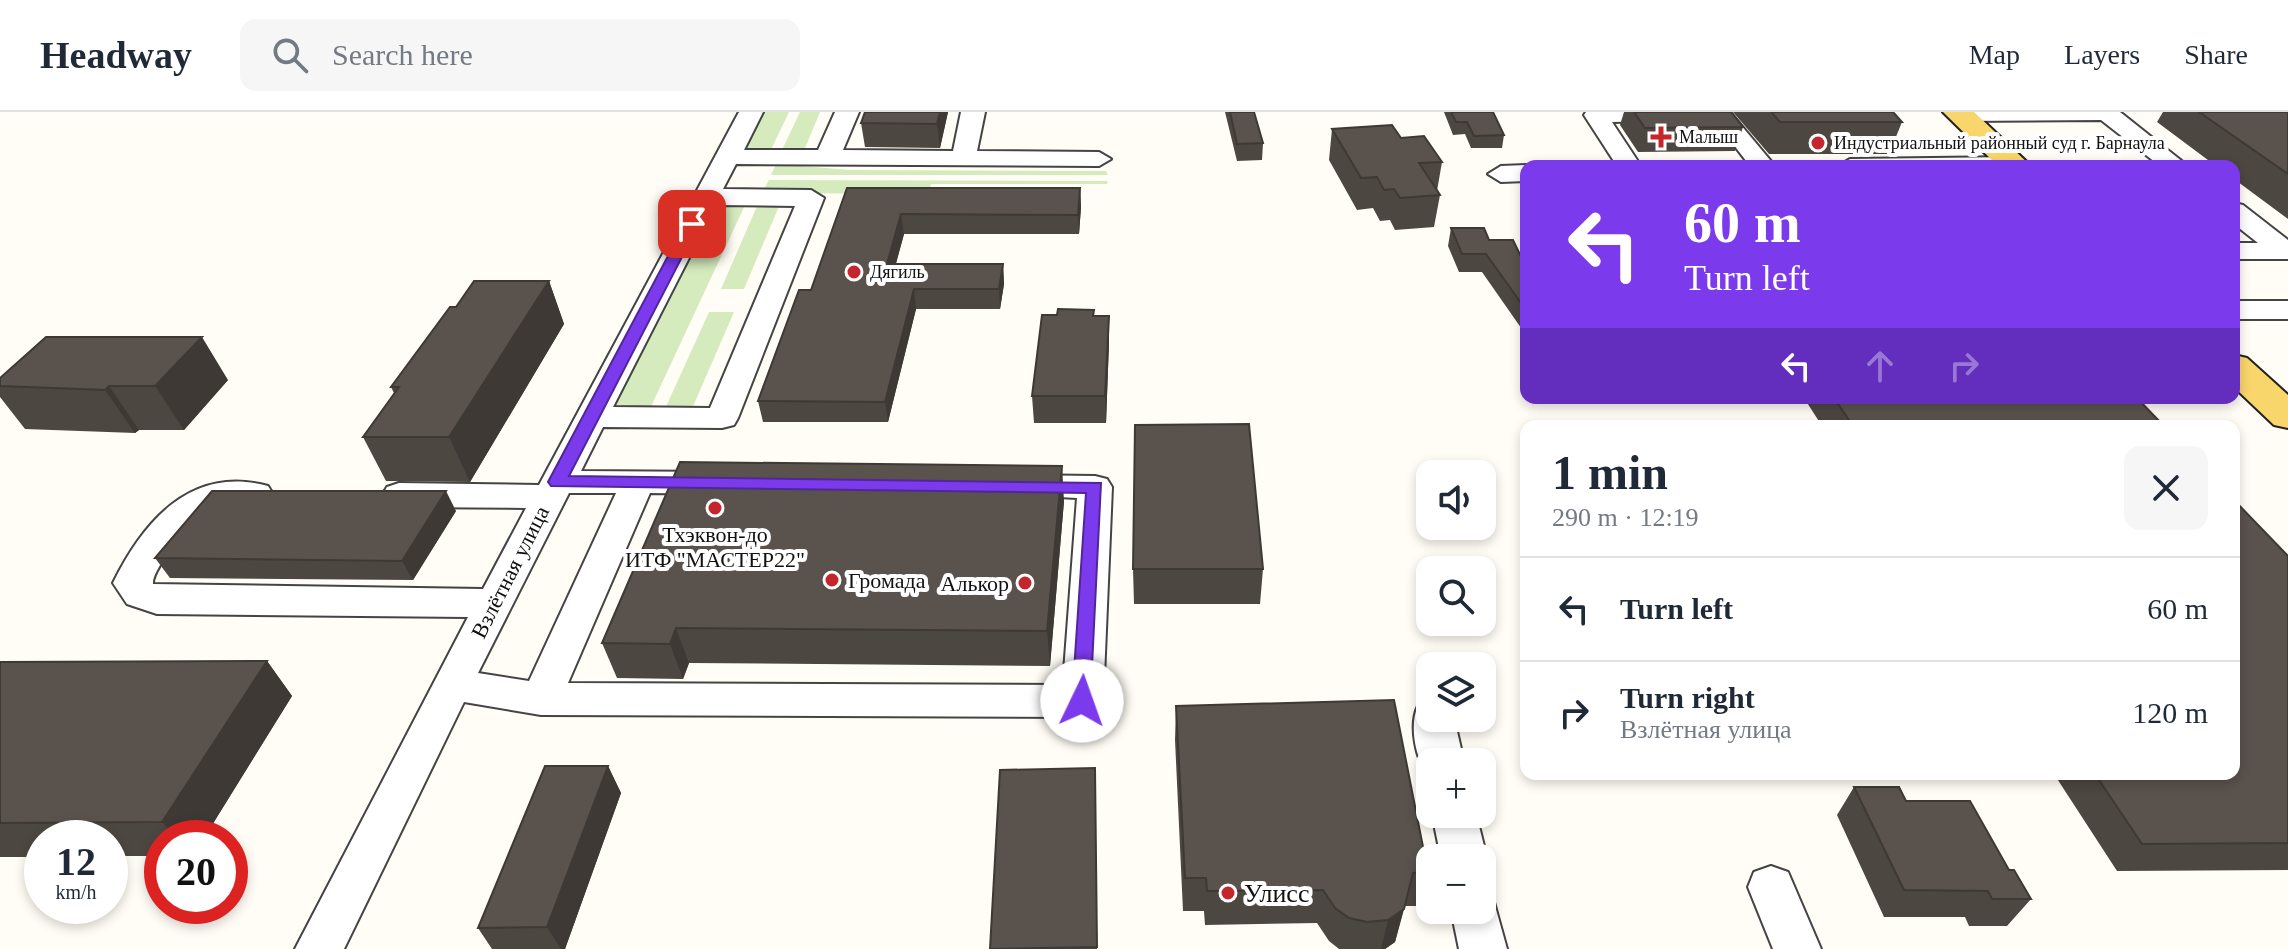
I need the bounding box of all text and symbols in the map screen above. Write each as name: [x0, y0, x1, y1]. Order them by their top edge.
search box: [240, 19, 800, 91]
icon: search: [268, 33, 312, 77]
text: Headway: [40, 34, 192, 76]
text: Search here: [332, 38, 473, 71]
text: Map: [1969, 39, 2020, 70]
text: Layers: [2064, 39, 2140, 70]
text: Share: [2184, 39, 2248, 70]
marker: Малыш: [1650, 126, 1672, 148]
place label: Малыш: [1679, 127, 1738, 147]
place label: Индустриальный районный суд г. Барнаула: [1834, 133, 2165, 153]
marker: Индустриальный районный суд г. Барнаула: [1809, 134, 1827, 152]
pin: [658, 190, 726, 258]
icon: left: [1552, 192, 1656, 296]
text: 60 m: [1684, 192, 1801, 254]
icon: arrive: [670, 202, 714, 246]
text: Turn left: [1684, 258, 1810, 298]
place label: Дягиль: [870, 262, 925, 282]
marker: Дягиль: [845, 263, 863, 281]
icon: left: [1774, 344, 1818, 388]
icon: ahead: [1858, 344, 1902, 388]
icon: right: [1942, 344, 1986, 388]
text: 1 min: [1552, 446, 1668, 499]
button: close: [2124, 446, 2208, 530]
map controls: [1416, 460, 1496, 924]
button: sound: [1416, 460, 1496, 540]
marker: Тхэквон-до ИТФ "МАСТЕР22": [706, 499, 724, 517]
street label: Взлётная улица: [466, 501, 554, 642]
text: 290 m · 12:19: [1552, 503, 1699, 532]
place label: Тхэквон-до ИТФ "МАСТЕР22": [625, 522, 805, 572]
button: search: [1416, 556, 1496, 636]
place label: Громада: [848, 568, 926, 593]
marker: Громада: [823, 571, 841, 589]
place label: Алькор: [941, 571, 1009, 596]
marker: Алькор: [1016, 574, 1034, 592]
icon: left: [1552, 587, 1596, 631]
text: Turn left: [1620, 592, 1733, 625]
text: 60 m: [2147, 592, 2208, 625]
button: layers: [1416, 652, 1496, 732]
position arrow: [1040, 659, 1124, 743]
text: Turn right: [1620, 681, 1755, 714]
icon: right: [1552, 691, 1596, 735]
text: 120 m: [2132, 696, 2208, 729]
text: Взлётная улица: [1620, 715, 1792, 744]
button: +: [1416, 748, 1496, 828]
speed limit sign: 20: [144, 820, 248, 924]
text: 12: [56, 839, 96, 884]
button: −: [1416, 844, 1496, 924]
place label: Улисс: [1244, 879, 1309, 908]
text: km/h: [55, 881, 97, 903]
marker: Улисс: [1219, 884, 1237, 902]

